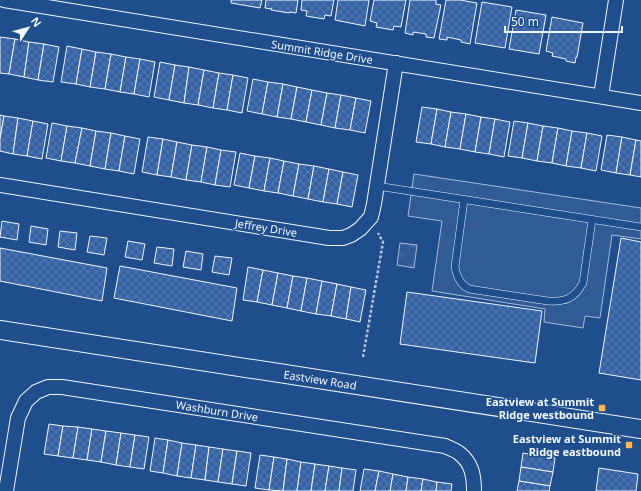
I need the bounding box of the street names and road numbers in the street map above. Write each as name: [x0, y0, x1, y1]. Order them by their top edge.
street label: Summit Ridge Drive: [270, 36, 374, 67]
street label: Jeffrey Drive: [233, 215, 298, 240]
street label: Eastview Road: [282, 366, 358, 393]
street label: Washburn Drive: [175, 397, 259, 424]

